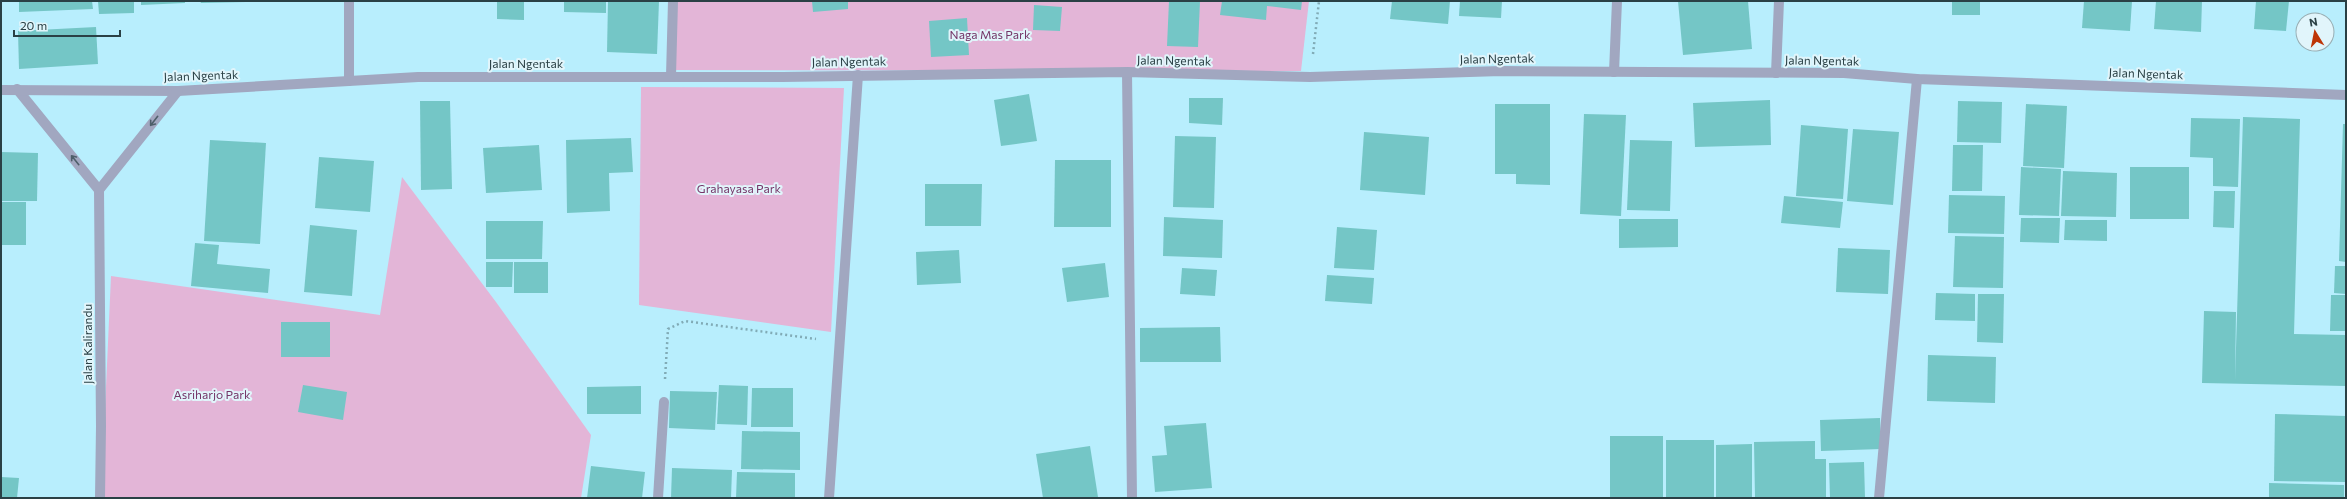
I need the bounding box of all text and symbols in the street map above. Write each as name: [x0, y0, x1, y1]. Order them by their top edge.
scale bar: [14, 12, 120, 38]
north arrow: [2295, 12, 2335, 52]
text: N: [2308, 15, 2318, 29]
text: 20 m: [20, 18, 47, 32]
park label: Naga Mas Park: [950, 27, 1031, 41]
street label: Jalan Ngentak: [1460, 50, 1535, 67]
street label: Jalan Ngentak: [1137, 52, 1212, 69]
street label: Jalan Ngentak: [1785, 52, 1860, 69]
street label: Jalan Ngentak: [812, 53, 887, 70]
street label: Jalan Ngentak: [489, 56, 564, 71]
street label: Jalan Ngentak: [2108, 65, 2184, 82]
street label: Jalan Ngentak: [163, 67, 239, 84]
one-way arrow: [149, 116, 158, 127]
one-way arrow: [70, 155, 79, 165]
park label: Grahayasa Park: [697, 181, 782, 195]
street label: Jalan Kalirandu: [80, 304, 95, 384]
park label: Asriharjo Park: [173, 387, 251, 401]

